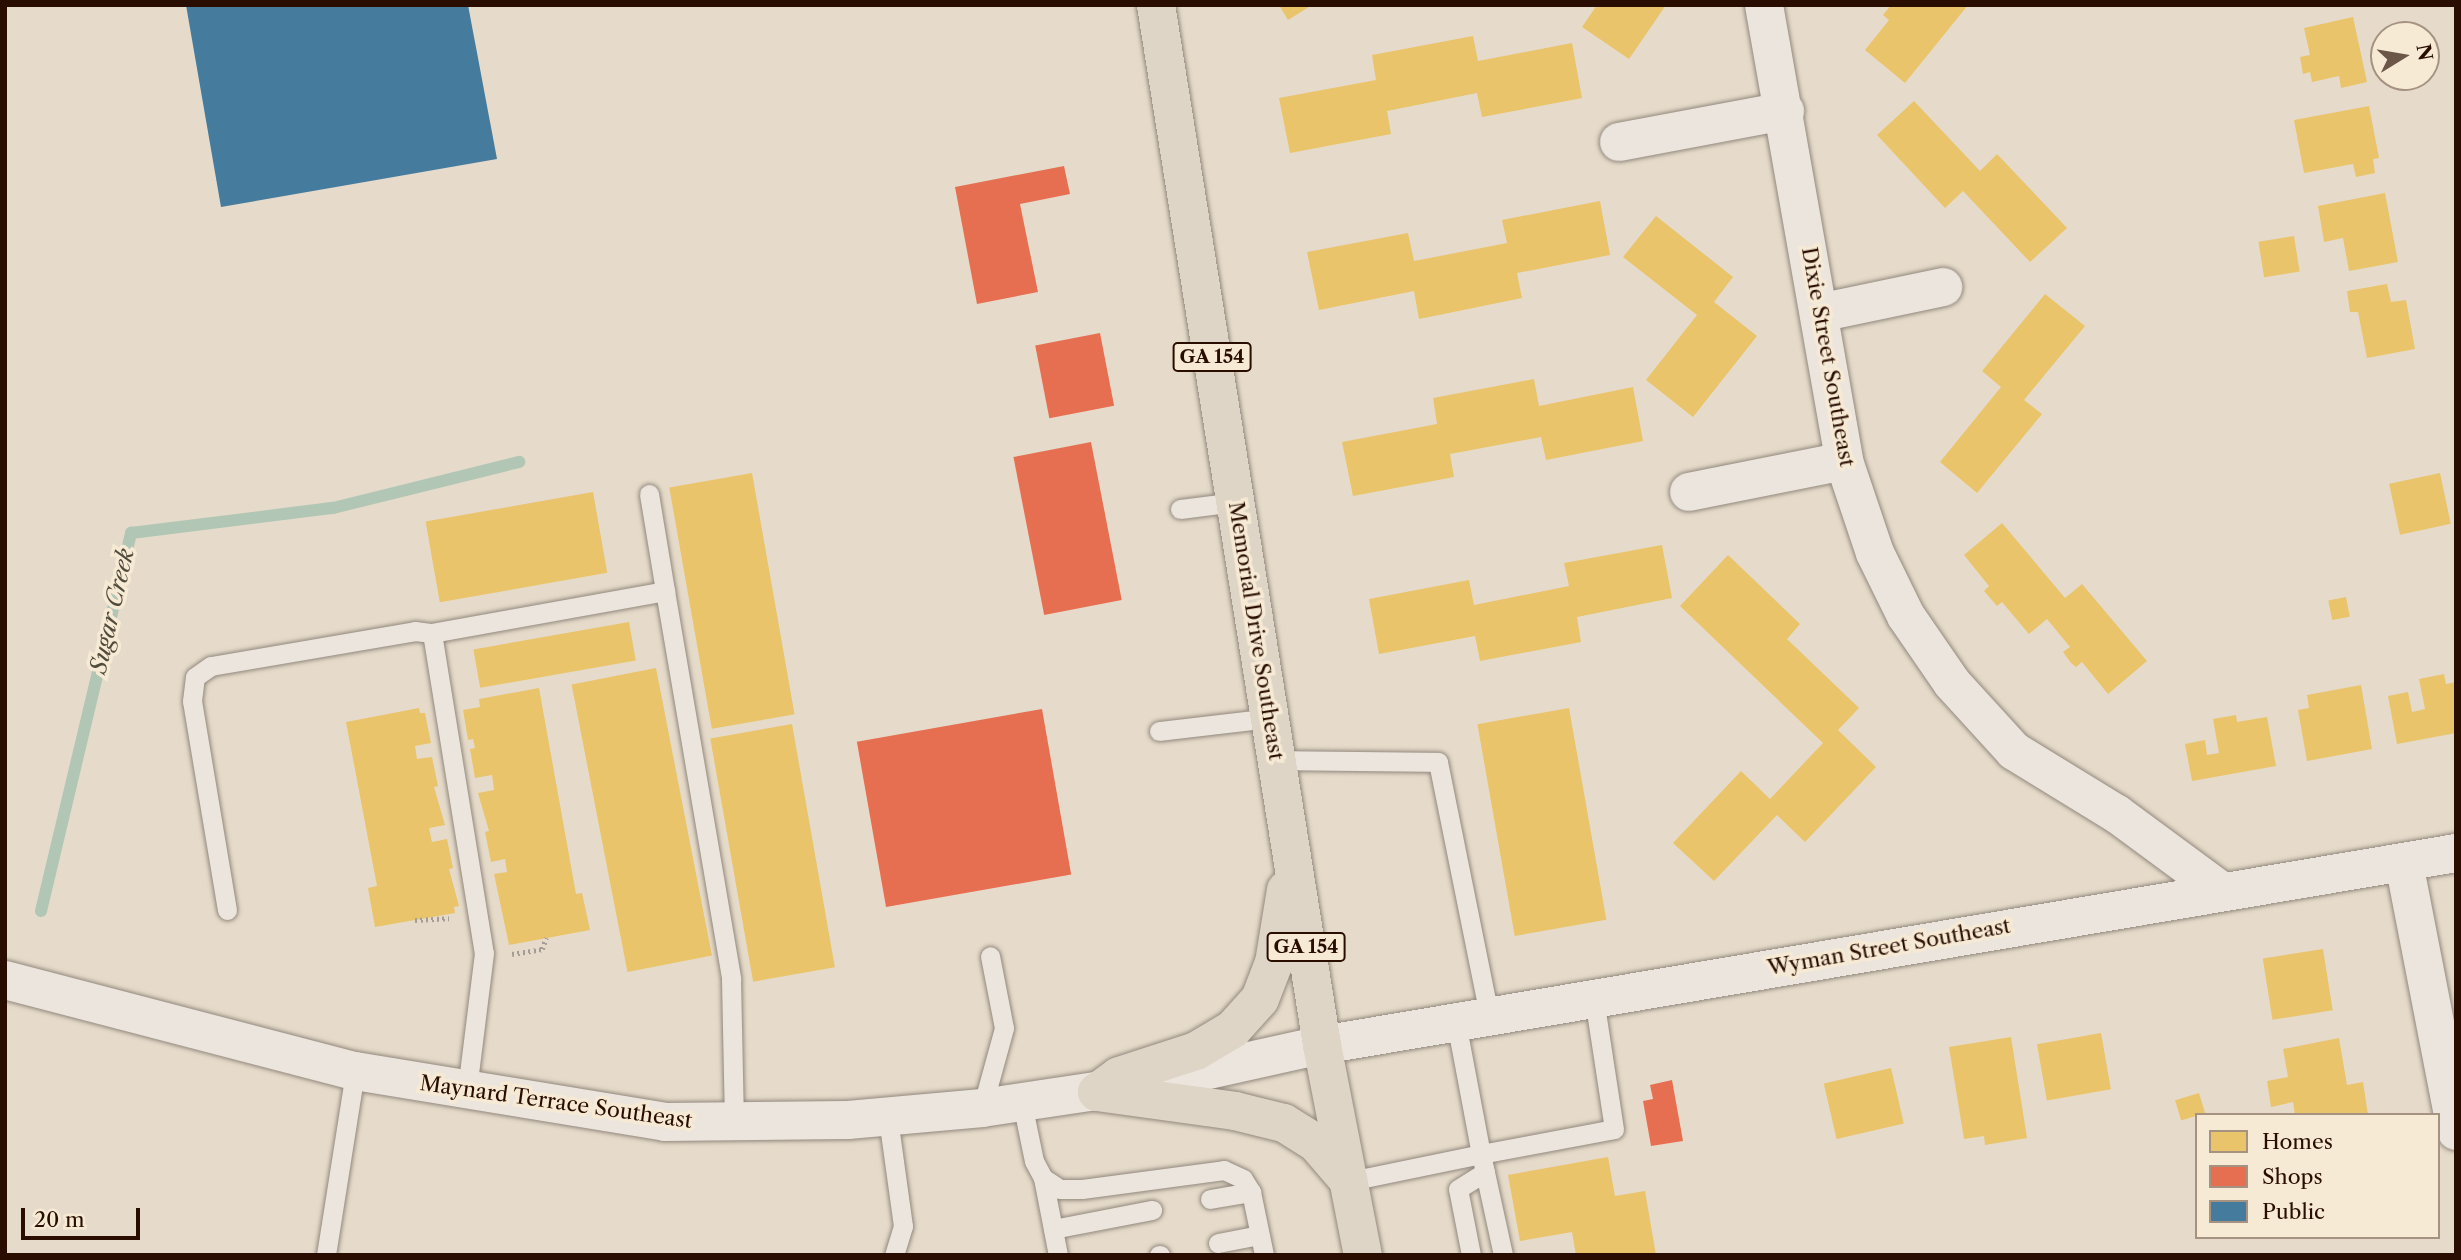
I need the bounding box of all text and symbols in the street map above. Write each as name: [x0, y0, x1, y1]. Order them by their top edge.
north arrow: [2370, 21, 2440, 91]
text: N: [2411, 42, 2437, 63]
street label: Dixie Street Southeast: [1796, 245, 1860, 469]
road number: GA 154: [1172, 342, 1252, 372]
street label: Memorial Drive Southeast: [1223, 500, 1289, 762]
water label: Sugar Creek: [84, 546, 140, 676]
street label: Wyman Street Southeast: [1766, 913, 2012, 981]
road number: GA 154: [1266, 931, 1346, 962]
street label: Maynard Terrace Southeast: [418, 1070, 694, 1134]
legend: [2195, 1113, 2440, 1239]
text: Homes: [2262, 1129, 2333, 1154]
text: Shops: [2262, 1164, 2323, 1189]
scale bar: [24, 1194, 144, 1238]
text: Public: [2262, 1199, 2325, 1224]
text: 20 m: [34, 1207, 85, 1232]

